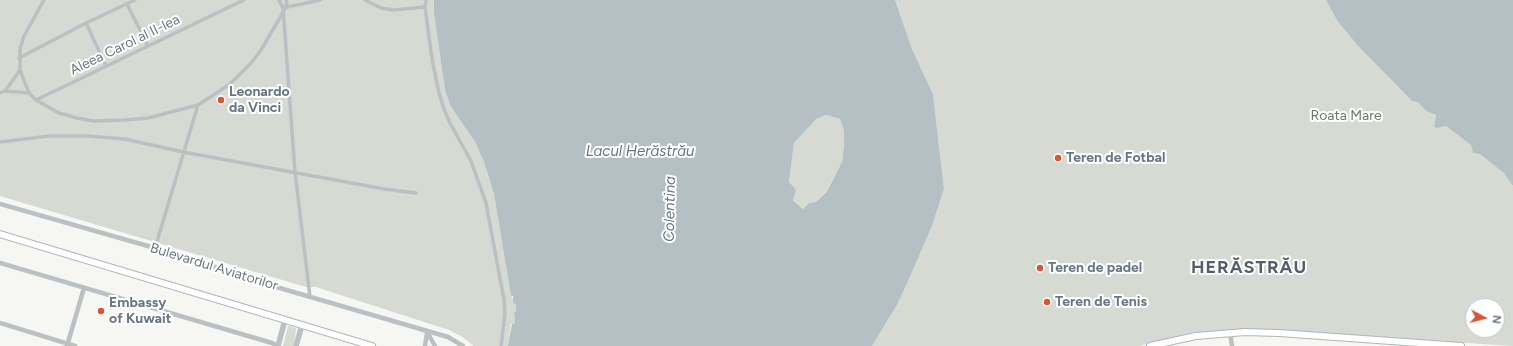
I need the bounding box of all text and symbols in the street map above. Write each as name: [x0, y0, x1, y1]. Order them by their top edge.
street label: Aleea Carol al II-lea: [67, 11, 183, 79]
place label: Leonardo da Vinci: [229, 84, 290, 116]
marker: Leonardo da Vinci: [216, 95, 226, 105]
park label: Roata Mare: [1310, 108, 1382, 124]
water label: Lacul Herăstrău: [586, 143, 694, 161]
place label: Teren de Fotbal: [1066, 150, 1165, 166]
marker: Teren de Fotbal: [1053, 153, 1063, 163]
water label: Colentina: [660, 176, 680, 242]
street label: Bulevardul Aviatorilor: [148, 240, 280, 294]
district label: HERĂSTRĂU: [1191, 257, 1307, 279]
place label: Teren de padel: [1048, 260, 1142, 276]
marker: Teren de padel: [1035, 263, 1045, 273]
place label: Teren de Tenis: [1055, 294, 1147, 310]
place label: Embassy of Kuwait: [109, 295, 171, 328]
marker: Teren de Tenis: [1042, 297, 1052, 307]
north arrow: [1465, 298, 1505, 338]
marker: Embassy of Kuwait: [96, 306, 106, 316]
text: N: [1489, 314, 1503, 324]

